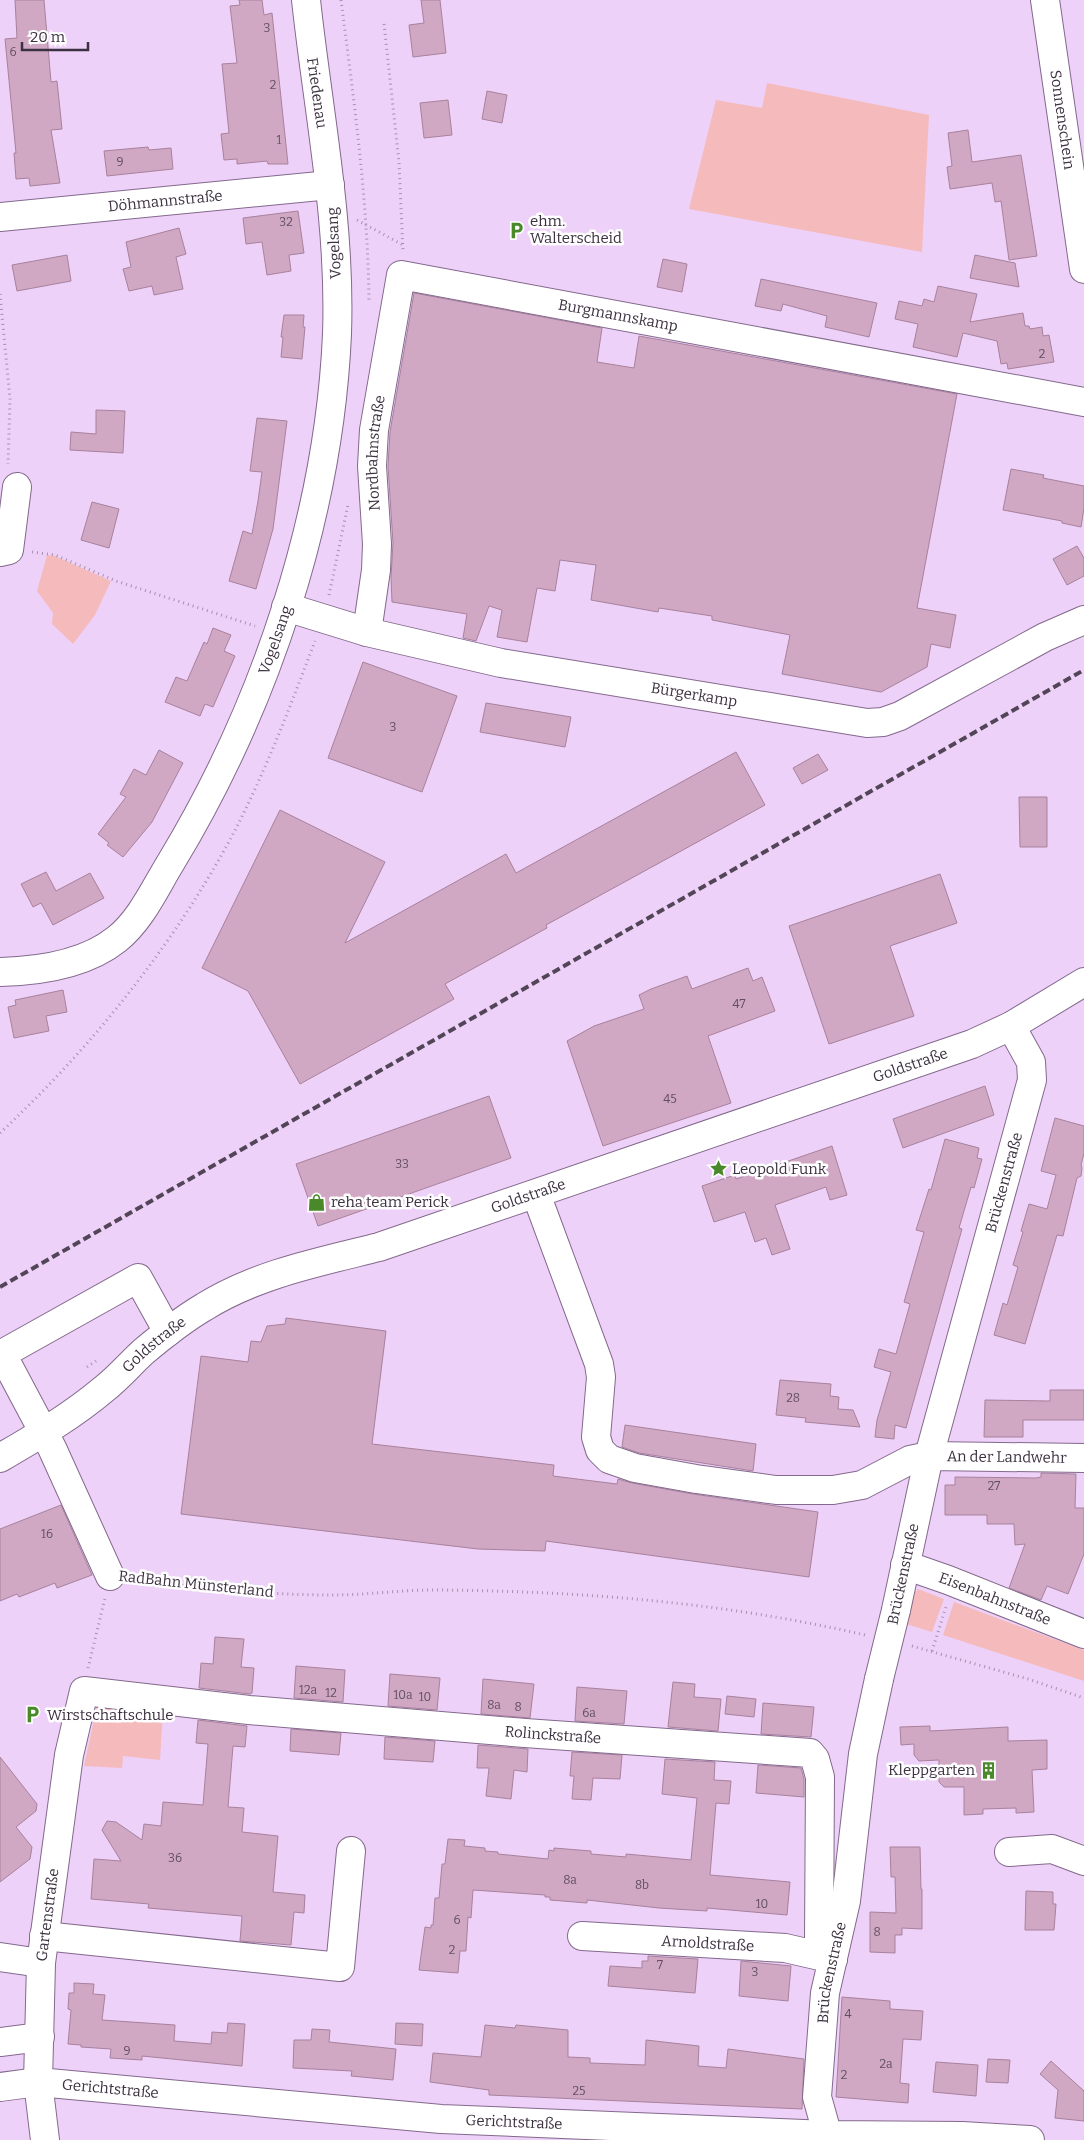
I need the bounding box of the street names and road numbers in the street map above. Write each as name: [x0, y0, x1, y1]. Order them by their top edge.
street label: Friedenau: [303, 56, 331, 130]
street label: Sonnenschein: [1046, 69, 1079, 171]
street label: Döhmannstraße: [107, 186, 223, 215]
street label: Vogelsang: [323, 207, 345, 279]
street label: Burgmannskamp: [557, 295, 680, 335]
street label: Nordbahnstraße: [363, 394, 389, 511]
street label: Vogelsang: [255, 603, 296, 677]
street label: Bürgerkamp: [650, 679, 739, 711]
street label: Goldstraße: [871, 1044, 950, 1086]
street label: Brückenstraße: [982, 1130, 1026, 1235]
street label: Goldstraße: [488, 1175, 568, 1217]
street label: Goldstraße: [118, 1313, 189, 1376]
street label: An der Landwehr: [947, 1447, 1067, 1467]
street label: Brückenstraße: [883, 1522, 923, 1626]
street label: RadBahn Münsterland: [118, 1567, 275, 1601]
street label: Eisenbahnstraße: [936, 1569, 1054, 1629]
street label: Rolinckstraße: [504, 1722, 602, 1747]
street label: Gartenstraße: [32, 1867, 63, 1962]
street label: Brückenstraße: [814, 1920, 850, 2024]
street label: Arnoldstraße: [661, 1932, 755, 1955]
street label: Gerichtstraße: [61, 2075, 160, 2102]
street label: Gerichtstraße: [465, 2111, 563, 2133]

